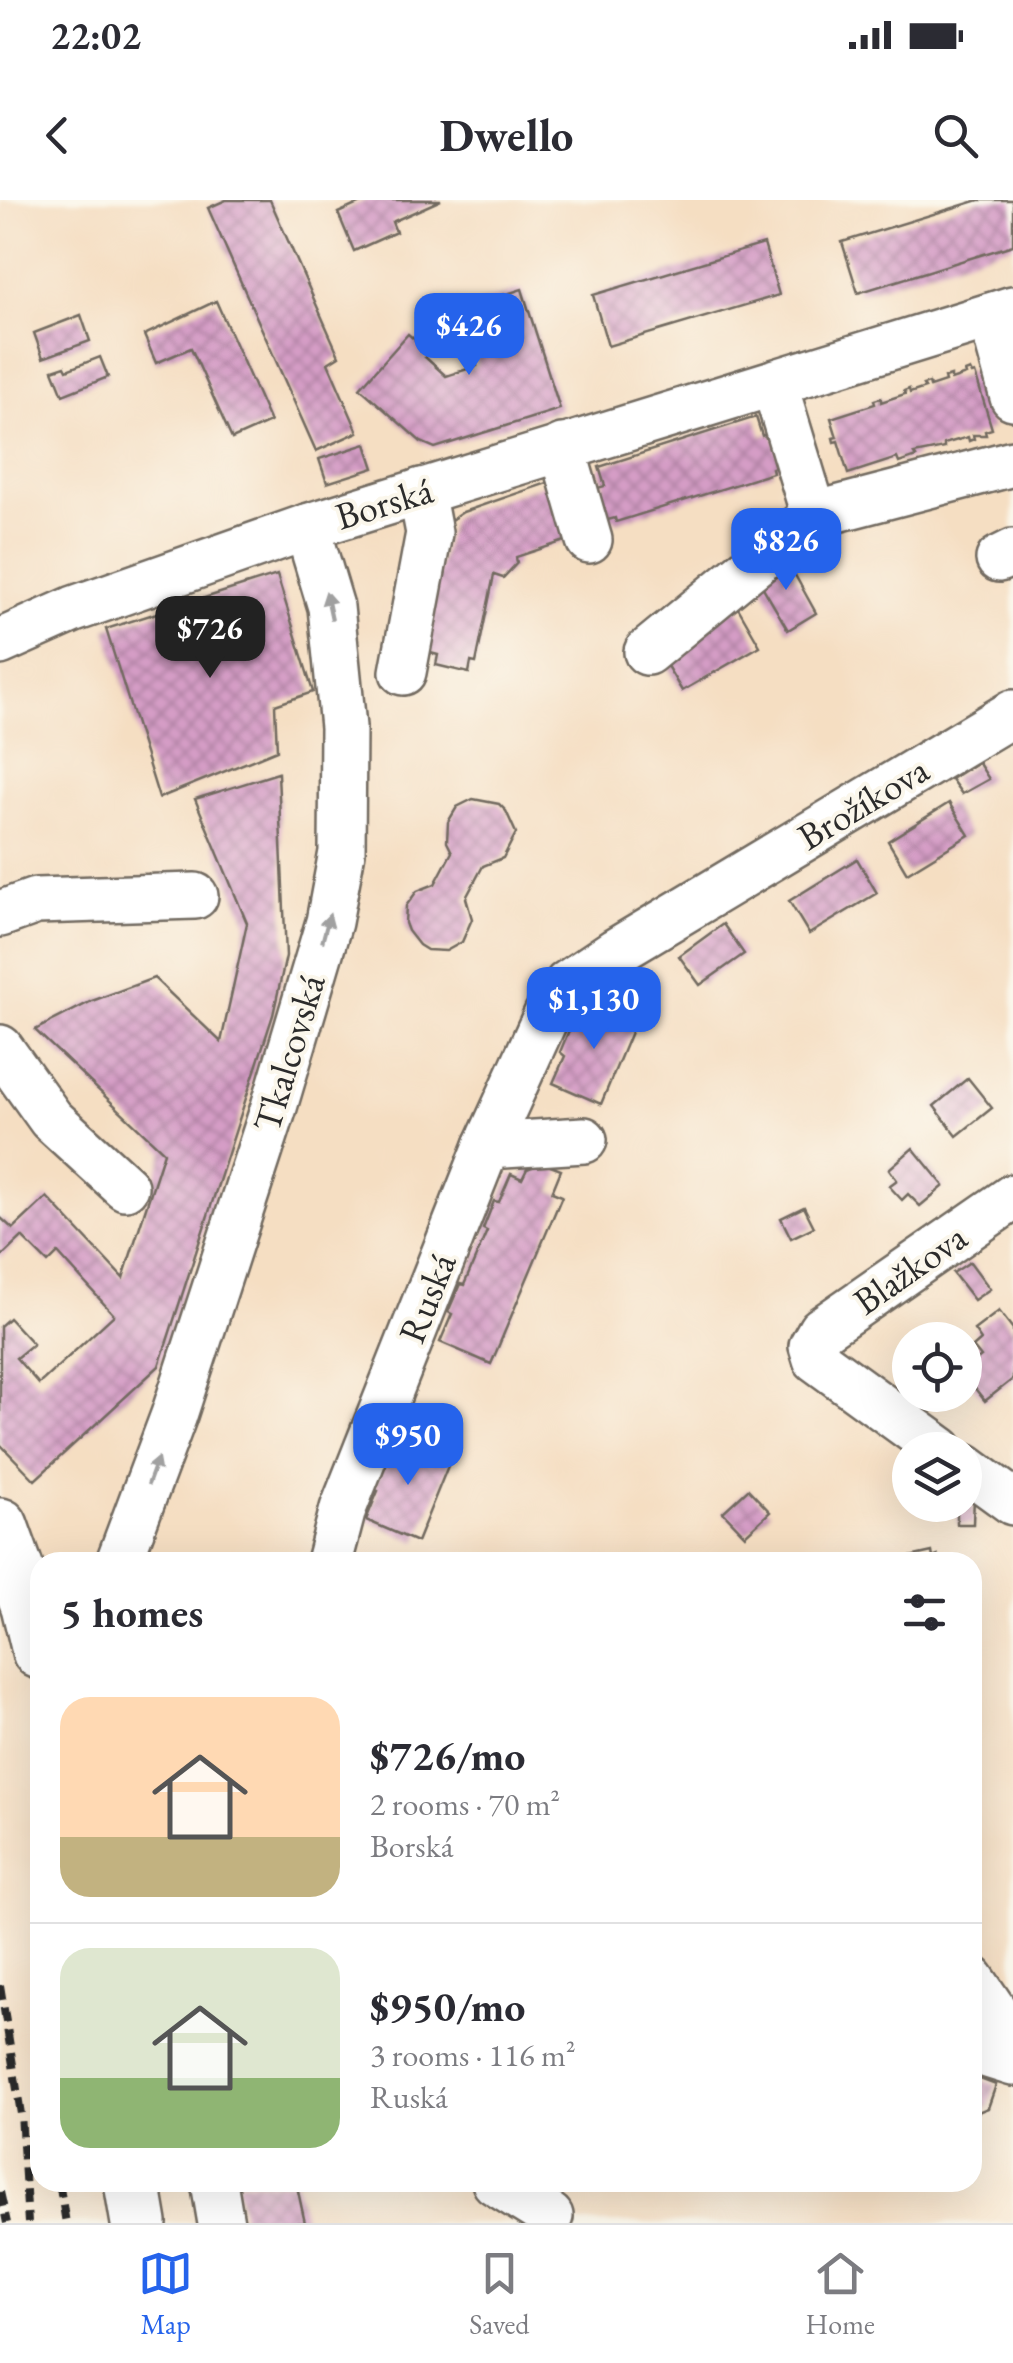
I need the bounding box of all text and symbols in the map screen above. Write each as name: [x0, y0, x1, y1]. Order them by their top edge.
text: 22:02: [50, 11, 141, 60]
text: Dwello: [440, 106, 573, 164]
icon: back: [30, 108, 85, 163]
icon: search: [928, 108, 983, 163]
pin: $426: [410, 293, 528, 378]
text: $426: [436, 304, 502, 346]
street label: Borská: [329, 464, 439, 540]
pin: $826: [727, 508, 845, 593]
text: $826: [753, 519, 819, 561]
one-way arrow: [321, 590, 337, 621]
pin: $726: [151, 596, 269, 681]
text: $726: [177, 607, 243, 649]
street label: Brožíkova: [788, 744, 938, 861]
one-way arrow: [319, 912, 335, 943]
street label: Tkalcovská: [241, 967, 336, 1138]
pin: $1,130: [513, 967, 675, 1052]
text: $1,130: [549, 978, 639, 1020]
street label: Blažkova: [843, 1211, 977, 1325]
street label: Ruská: [387, 1245, 467, 1350]
map controls: [892, 1322, 982, 1522]
button: locate: [892, 1322, 982, 1412]
pin: $950: [349, 1403, 467, 1488]
text: $950: [375, 1414, 441, 1456]
button: layers: [892, 1432, 982, 1522]
one-way arrow: [146, 1456, 161, 1486]
text: 5 homes: [60, 1585, 203, 1640]
icon: filters: [897, 1585, 952, 1640]
text: $726/mo: [370, 1728, 526, 1783]
icon: home: [140, 1737, 260, 1857]
text: 2 rooms · 70 m²: [370, 1783, 560, 1825]
text: Borská: [370, 1825, 453, 1867]
text: $950/mo: [370, 1979, 526, 2034]
icon: home: [140, 1988, 260, 2108]
text: 3 rooms · 116 m²: [370, 2034, 576, 2076]
text: Ruská: [370, 2076, 448, 2118]
tab: Map: [138, 2246, 193, 2342]
tab: Saved: [469, 2246, 529, 2342]
tab: Home: [806, 2246, 875, 2342]

